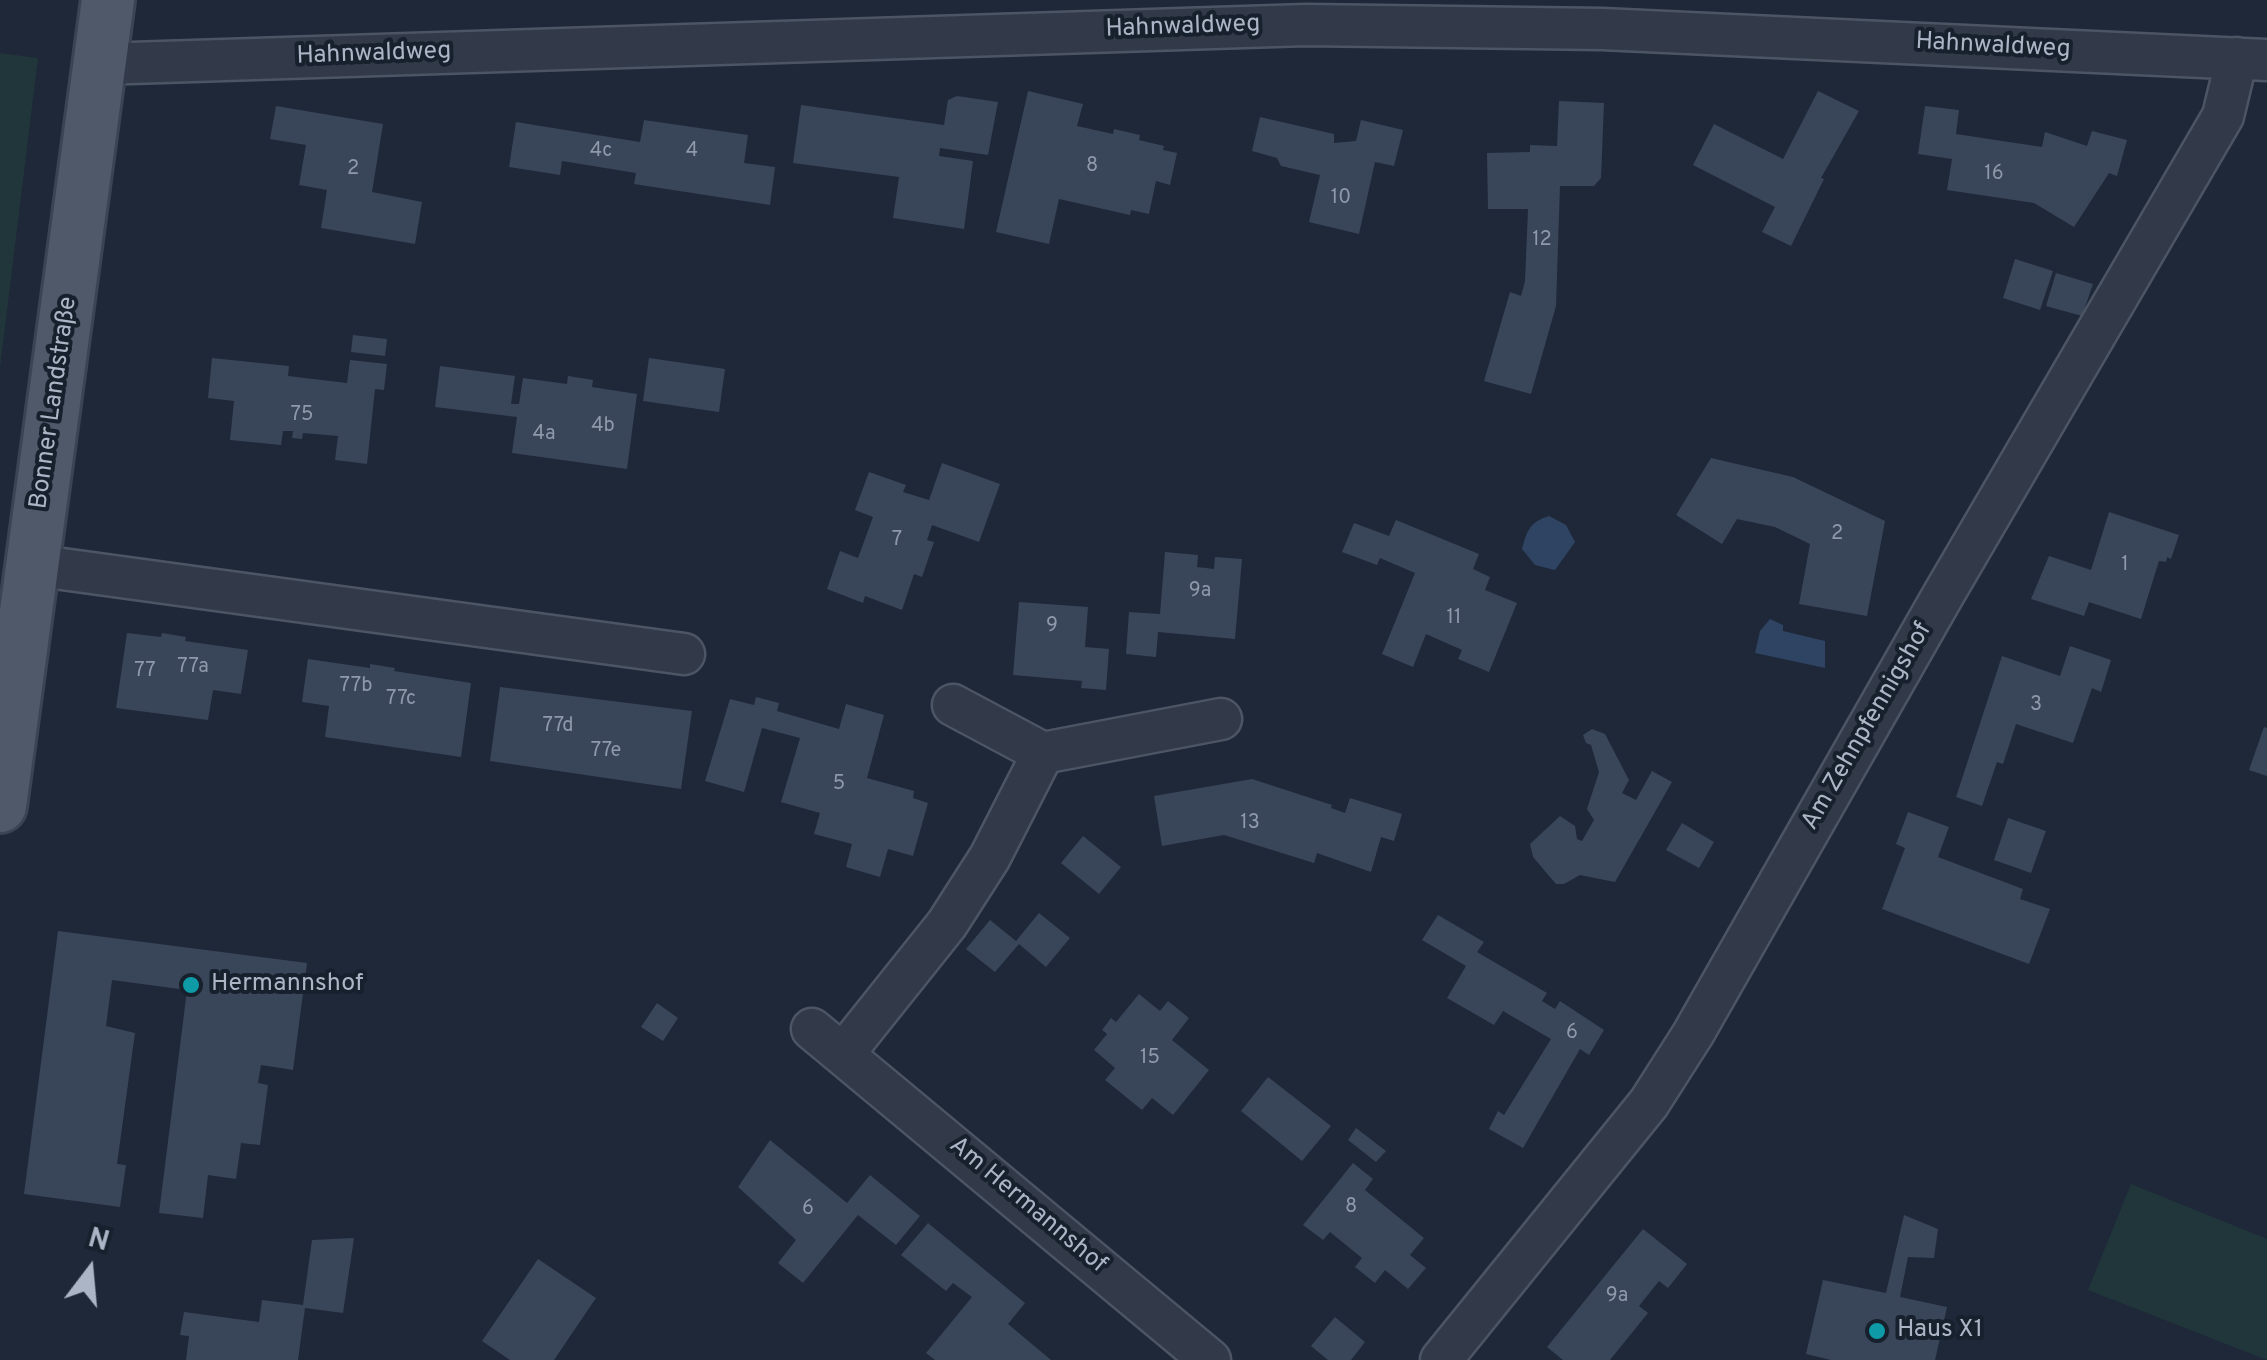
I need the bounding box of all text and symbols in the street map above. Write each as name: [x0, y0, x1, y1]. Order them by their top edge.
street label: Hahnwaldweg: [1105, 10, 1261, 46]
street label: Hahnwaldweg: [1915, 28, 2071, 66]
street label: Hahnwaldweg: [296, 37, 452, 73]
house number: 4c: [590, 140, 612, 164]
house number: 4: [686, 140, 698, 164]
house number: 8: [1086, 155, 1098, 179]
house number: 2: [347, 158, 359, 182]
house number: 16: [1984, 163, 2004, 187]
house number: 10: [1331, 187, 1351, 211]
house number: 12: [1532, 229, 1552, 253]
street label: Bonner Landstraße: [25, 295, 85, 511]
house number: 75: [291, 404, 313, 428]
house number: 4b: [591, 415, 615, 439]
house number: 4a: [533, 423, 555, 447]
house number: 2: [1831, 523, 1843, 547]
house number: 7: [892, 529, 902, 553]
house number: 1: [2121, 554, 2129, 578]
house number: 9a: [1189, 580, 1211, 604]
house number: 11: [1447, 607, 1461, 631]
house number: 9: [1046, 615, 1058, 639]
street label: Am Zehnpfennigshof: [1796, 618, 1940, 836]
house number: 77a: [177, 656, 209, 680]
house number: 77: [134, 660, 156, 684]
house number: 77b: [340, 675, 372, 699]
house number: 77c: [386, 688, 416, 712]
house number: 3: [2030, 694, 2042, 718]
house number: 77d: [542, 715, 574, 739]
house number: 77e: [591, 740, 621, 764]
house number: 5: [833, 773, 845, 797]
house number: 13: [1240, 812, 1260, 836]
place label: Hermannshof: [211, 970, 363, 1000]
marker: Hermannshof: [180, 974, 202, 996]
house number: 6: [1566, 1022, 1578, 1046]
house number: 15: [1140, 1047, 1160, 1071]
street label: Am Hermannshof: [942, 1131, 1112, 1281]
house number: 8: [1345, 1196, 1357, 1220]
house number: 6: [802, 1198, 814, 1222]
north arrow: [40, 1220, 140, 1320]
text: N: [84, 1221, 113, 1261]
house number: 9a: [1606, 1285, 1628, 1309]
place label: Haus X1: [1897, 1316, 1983, 1346]
marker: Haus X1: [1866, 1320, 1888, 1342]

